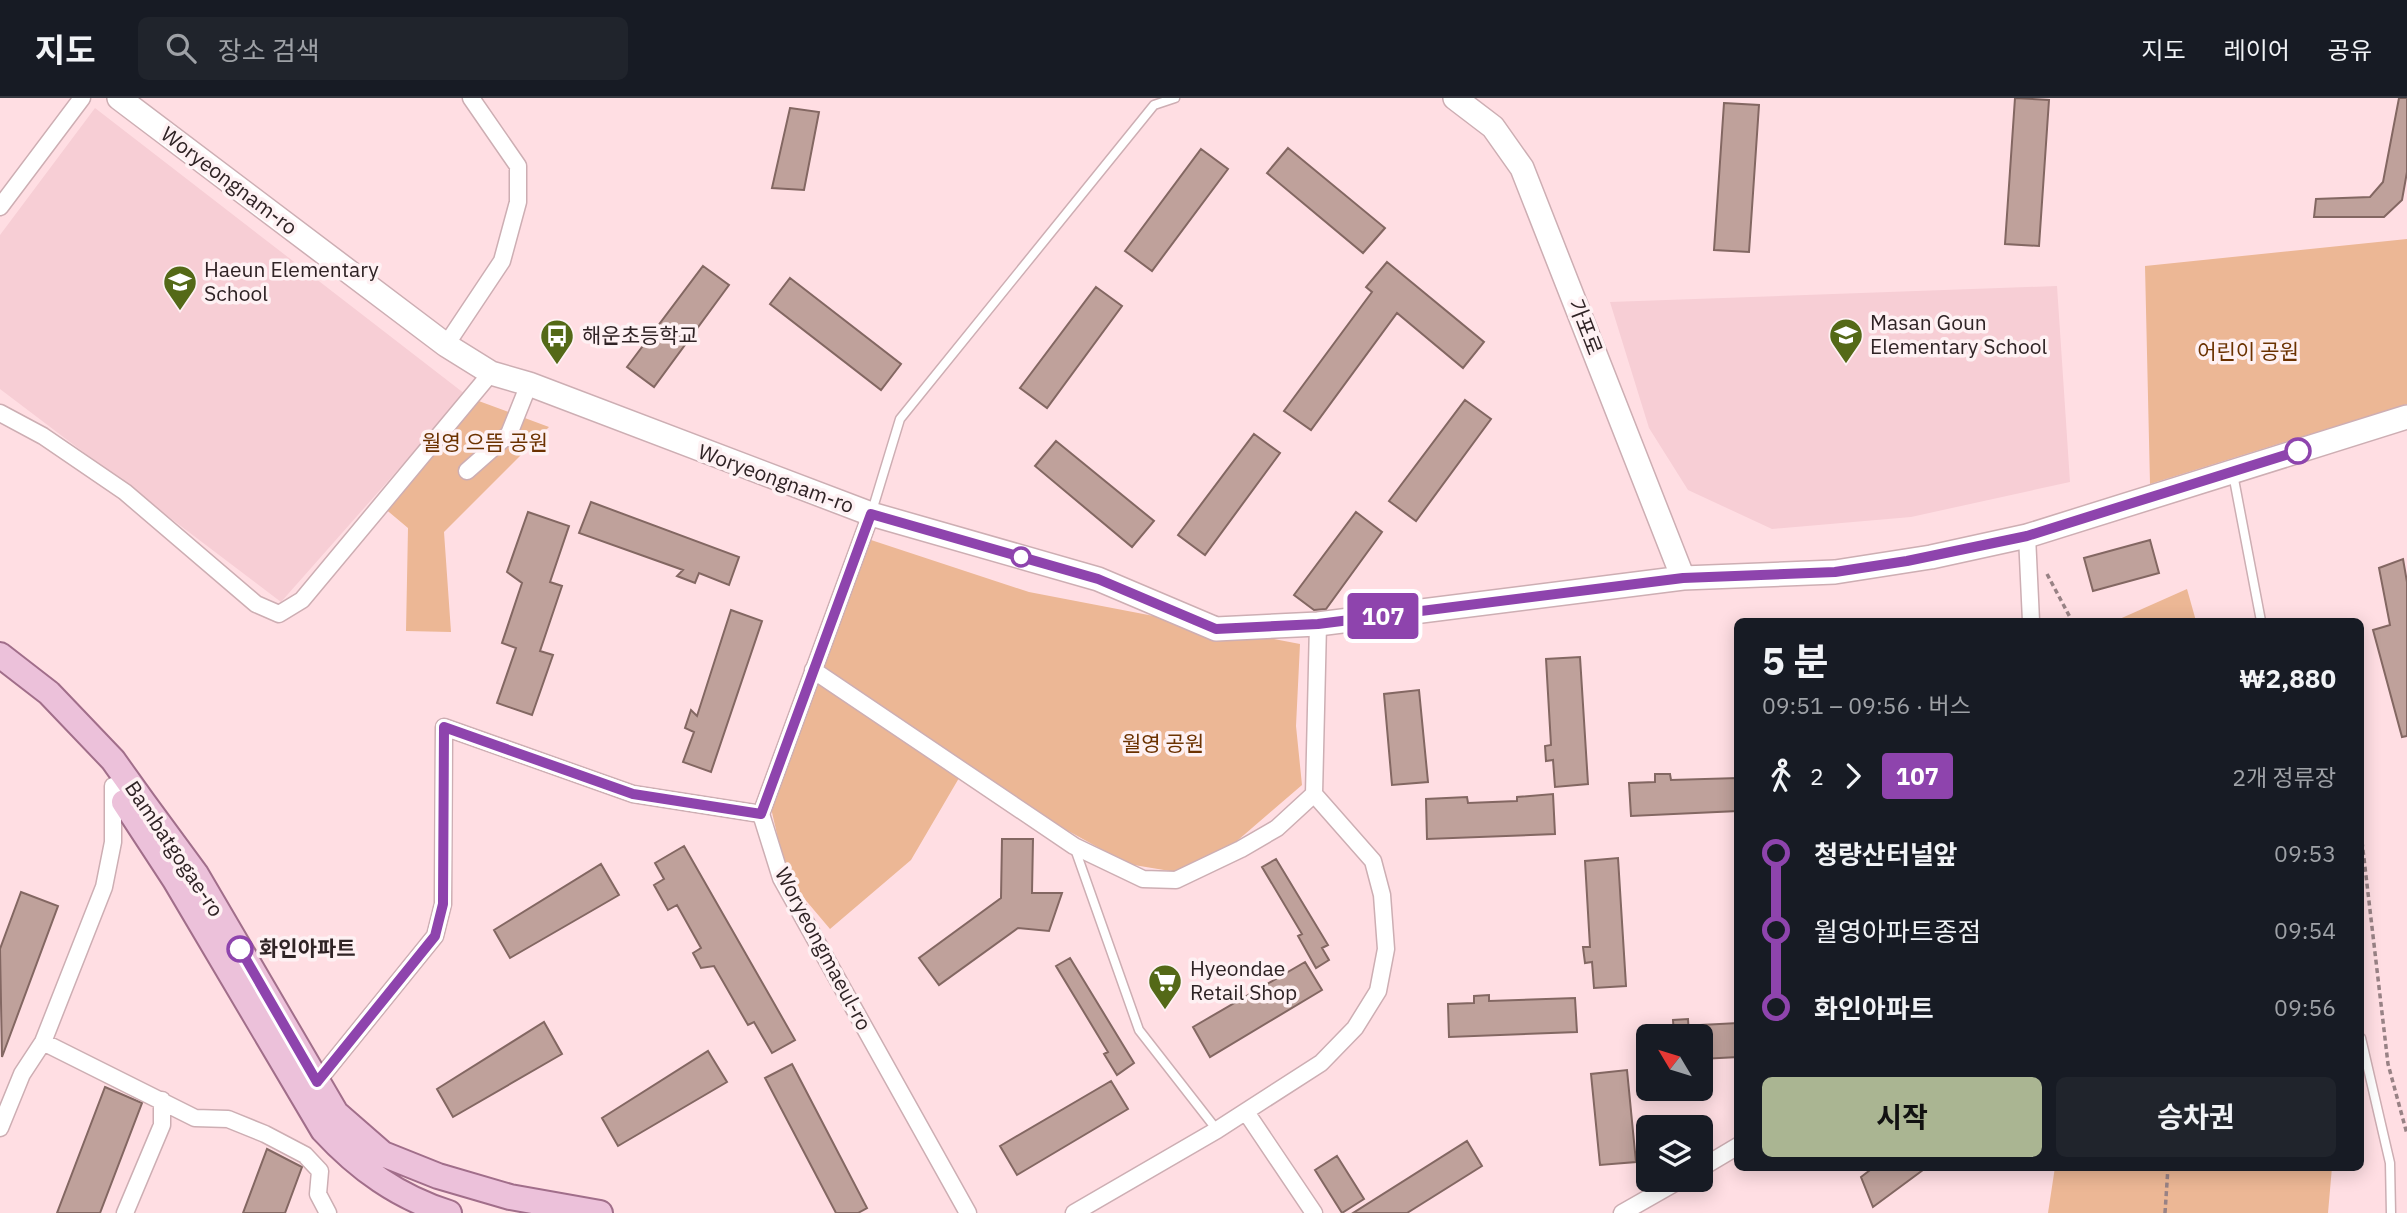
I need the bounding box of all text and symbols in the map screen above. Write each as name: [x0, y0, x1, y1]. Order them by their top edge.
search box: [138, 17, 628, 80]
text: 지도: [35, 28, 96, 71]
icon: search: [162, 29, 200, 67]
text: 장소 검색: [218, 33, 320, 67]
text: 지도: [2141, 34, 2186, 66]
text: 레이어: [2224, 34, 2290, 66]
text: 공유: [2328, 34, 2372, 66]
street label: Woryeongnam-ro: [156, 120, 304, 241]
place label: Haeun Elementary School: [204, 255, 379, 307]
school or university icon: Haeun Elementary School: [161, 263, 199, 312]
street label: 가포로: [1562, 295, 1609, 359]
place label: Masan Goun Elementary School: [1870, 308, 2047, 360]
school or university icon: Masan Goun Elementary School: [1827, 316, 1865, 365]
bus stop icon: 해운초등학교: [538, 317, 576, 366]
place label: 해운초등학교: [582, 321, 698, 349]
park label: 어린이 공원: [2197, 337, 2299, 365]
park label: 월영 으뜸 공원: [422, 428, 548, 456]
street label: Woryeongnam-ro: [695, 437, 858, 519]
unlabelled marker: [2285, 438, 2311, 464]
unlabelled marker: [1011, 547, 1031, 567]
line badge: 107: [1343, 593, 1423, 639]
text: 107: [1361, 600, 1405, 632]
text: 5 분: [1762, 636, 1829, 685]
text: ₩2,880: [2239, 661, 2336, 695]
text: 09:51 – 09:56 · 버스: [1762, 690, 1971, 720]
park label: 월영 공원: [1122, 729, 1204, 757]
icon: walk: [1762, 757, 1800, 795]
icon: forward: [1834, 757, 1872, 795]
text: 107: [1896, 760, 1939, 792]
text: 2: [1810, 761, 1824, 791]
text: 2개 정류장: [2232, 762, 2336, 792]
street label: Bambatgogae-ro: [119, 775, 231, 922]
text: 청량산터널앞: [1814, 837, 1958, 871]
text: 09:53: [2274, 838, 2336, 868]
street label: Woryeongmaeul-ro: [769, 862, 879, 1035]
text: 월영아파트종점: [1814, 914, 1981, 948]
text: 09:54: [2274, 915, 2336, 945]
place label: 화인아파트: [259, 934, 356, 962]
marker: 화인아파트: [227, 936, 253, 962]
place label: Hyeondae Retail Shop: [1190, 954, 1297, 1006]
supermarket icon: Hyeondae Retail Shop: [1146, 962, 1184, 1011]
text: 화인아파트: [1814, 991, 1934, 1025]
text: 09:56: [2274, 992, 2336, 1022]
north arrow: [1636, 1024, 1713, 1101]
map controls: [1636, 1024, 1713, 1192]
button: 시작: [1762, 1077, 2042, 1157]
button: 승차권: [2056, 1077, 2336, 1157]
button: layers: [1636, 1115, 1713, 1192]

